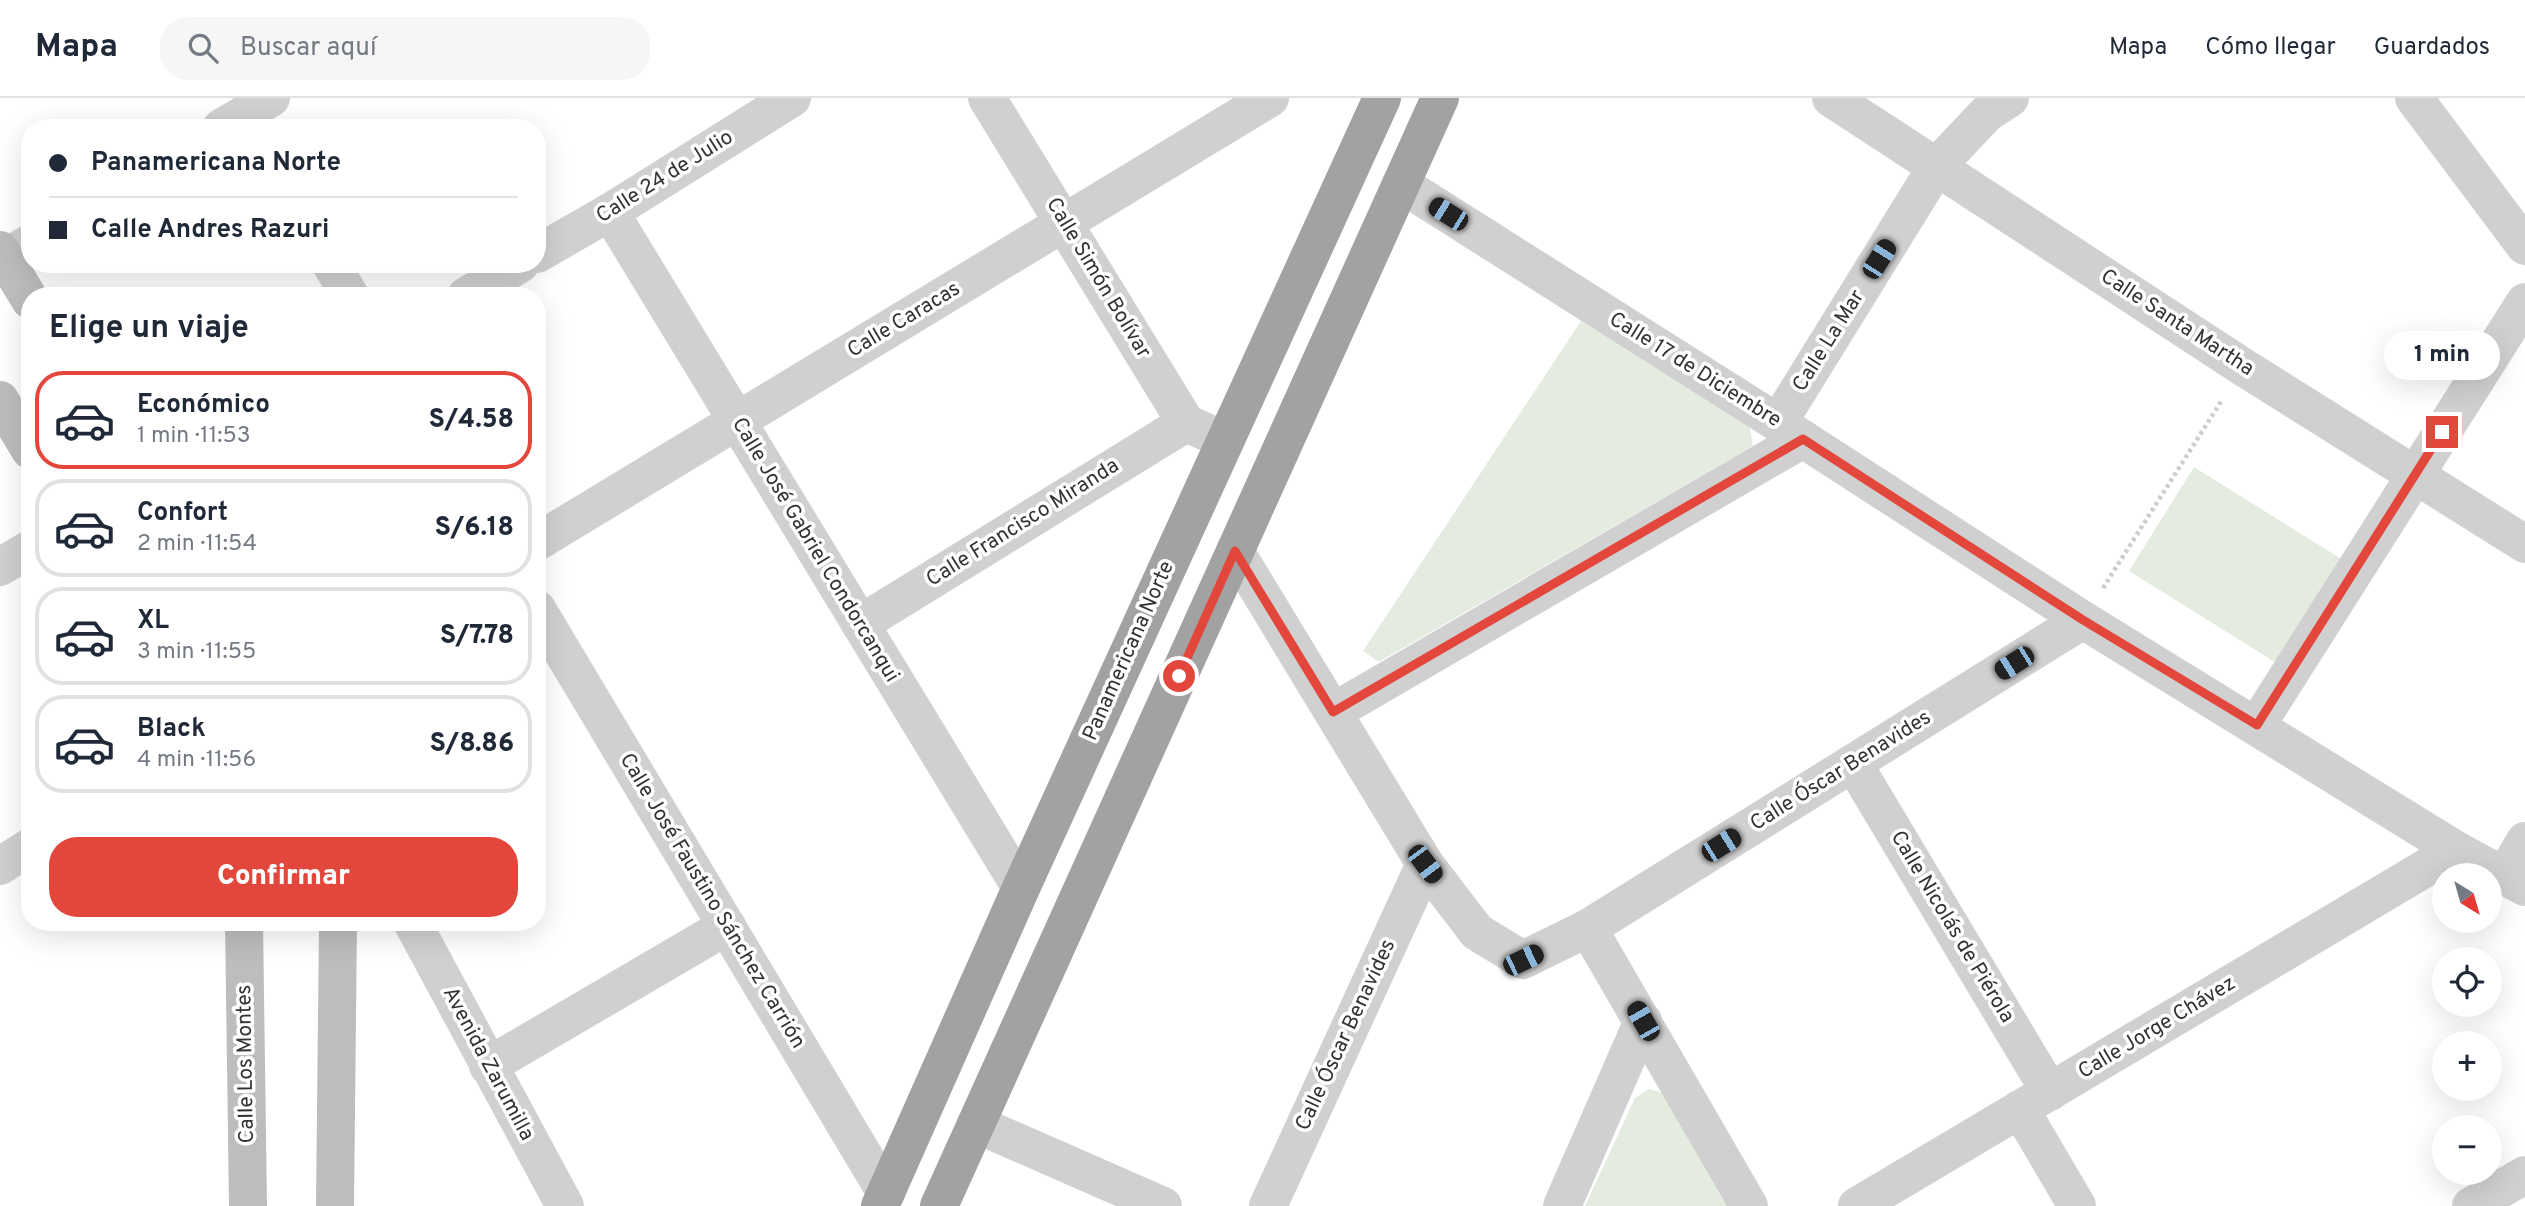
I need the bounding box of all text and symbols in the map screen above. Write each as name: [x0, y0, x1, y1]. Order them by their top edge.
search box: [160, 17, 650, 80]
text: Mapa: [35, 27, 118, 69]
icon: search: [184, 29, 222, 67]
text: Buscar aquí: [240, 32, 377, 65]
text: Mapa: [2109, 33, 2167, 63]
text: Cómo llegar: [2205, 33, 2336, 63]
text: Guardados: [2374, 33, 2490, 63]
street label: Calle 24 de Julio: [592, 124, 738, 230]
text: Panamericana Norte: [91, 147, 341, 180]
street label: Calle Simón Bolívar: [1039, 193, 1157, 363]
car: [1425, 194, 1472, 234]
text: Calle Andres Razuri: [91, 214, 329, 247]
car: [1859, 236, 1900, 282]
street label: Calle Santa Martha: [2095, 263, 2259, 383]
street label: Calle Caracas: [843, 276, 965, 364]
street label: Calle La Mar: [1787, 285, 1871, 397]
street label: Calle 17 de Diciembre: [1604, 306, 1786, 434]
text: Elige un viaje: [49, 309, 249, 349]
callout: 1 min: [2384, 330, 2500, 380]
text: 1 min: [2414, 341, 2470, 370]
icon: car: [53, 389, 116, 452]
text: Económico: [137, 389, 270, 422]
text: S/4.58: [429, 404, 514, 437]
street label: Calle José Gabriel Condorcanqui: [725, 413, 905, 687]
route end: [2426, 416, 2458, 448]
text: 1 min · 11:53: [137, 422, 251, 451]
street label: Calle Francisco Miranda: [922, 453, 1124, 593]
icon: car: [53, 497, 116, 560]
text: Confort: [137, 497, 228, 530]
text: S/6.18: [435, 512, 514, 545]
text: 2 min · 11:54: [137, 530, 257, 559]
street label: Panamericana Norte: [1077, 557, 1181, 745]
icon: car: [53, 605, 116, 668]
text: XL: [137, 605, 169, 638]
text: S/7.78: [440, 620, 514, 653]
text: 3 min · 11:55: [137, 638, 256, 667]
car: [1991, 643, 2038, 683]
route start: [1163, 660, 1195, 692]
street label: Calle Óscar Benavides: [1745, 704, 1936, 838]
icon: car: [53, 713, 116, 776]
text: Black: [137, 713, 206, 746]
text: S/8.86: [430, 728, 514, 761]
text: 4 min · 11:56: [137, 746, 256, 775]
street label: Calle José Faustino Sánchez Carrión: [613, 748, 811, 1054]
car: [1698, 825, 1745, 865]
street label: Calle Nicolás de Piérola: [1884, 826, 2020, 1028]
button: Confirmar: [49, 837, 518, 917]
car: [1404, 841, 1447, 887]
north arrow: [2432, 863, 2502, 933]
map controls: [2432, 863, 2502, 1185]
street label: Calle Óscar Benavides: [1289, 935, 1402, 1135]
car: [1500, 941, 1547, 979]
button: locate: [2432, 947, 2502, 1017]
street label: Calle Jorge Chávez: [2073, 970, 2241, 1086]
street label: Avenida Zarumilla: [436, 982, 540, 1146]
street label: Calle Los Montes: [231, 984, 261, 1144]
car: [1624, 998, 1663, 1044]
button: +: [2432, 1031, 2502, 1101]
button: −: [2432, 1115, 2502, 1185]

